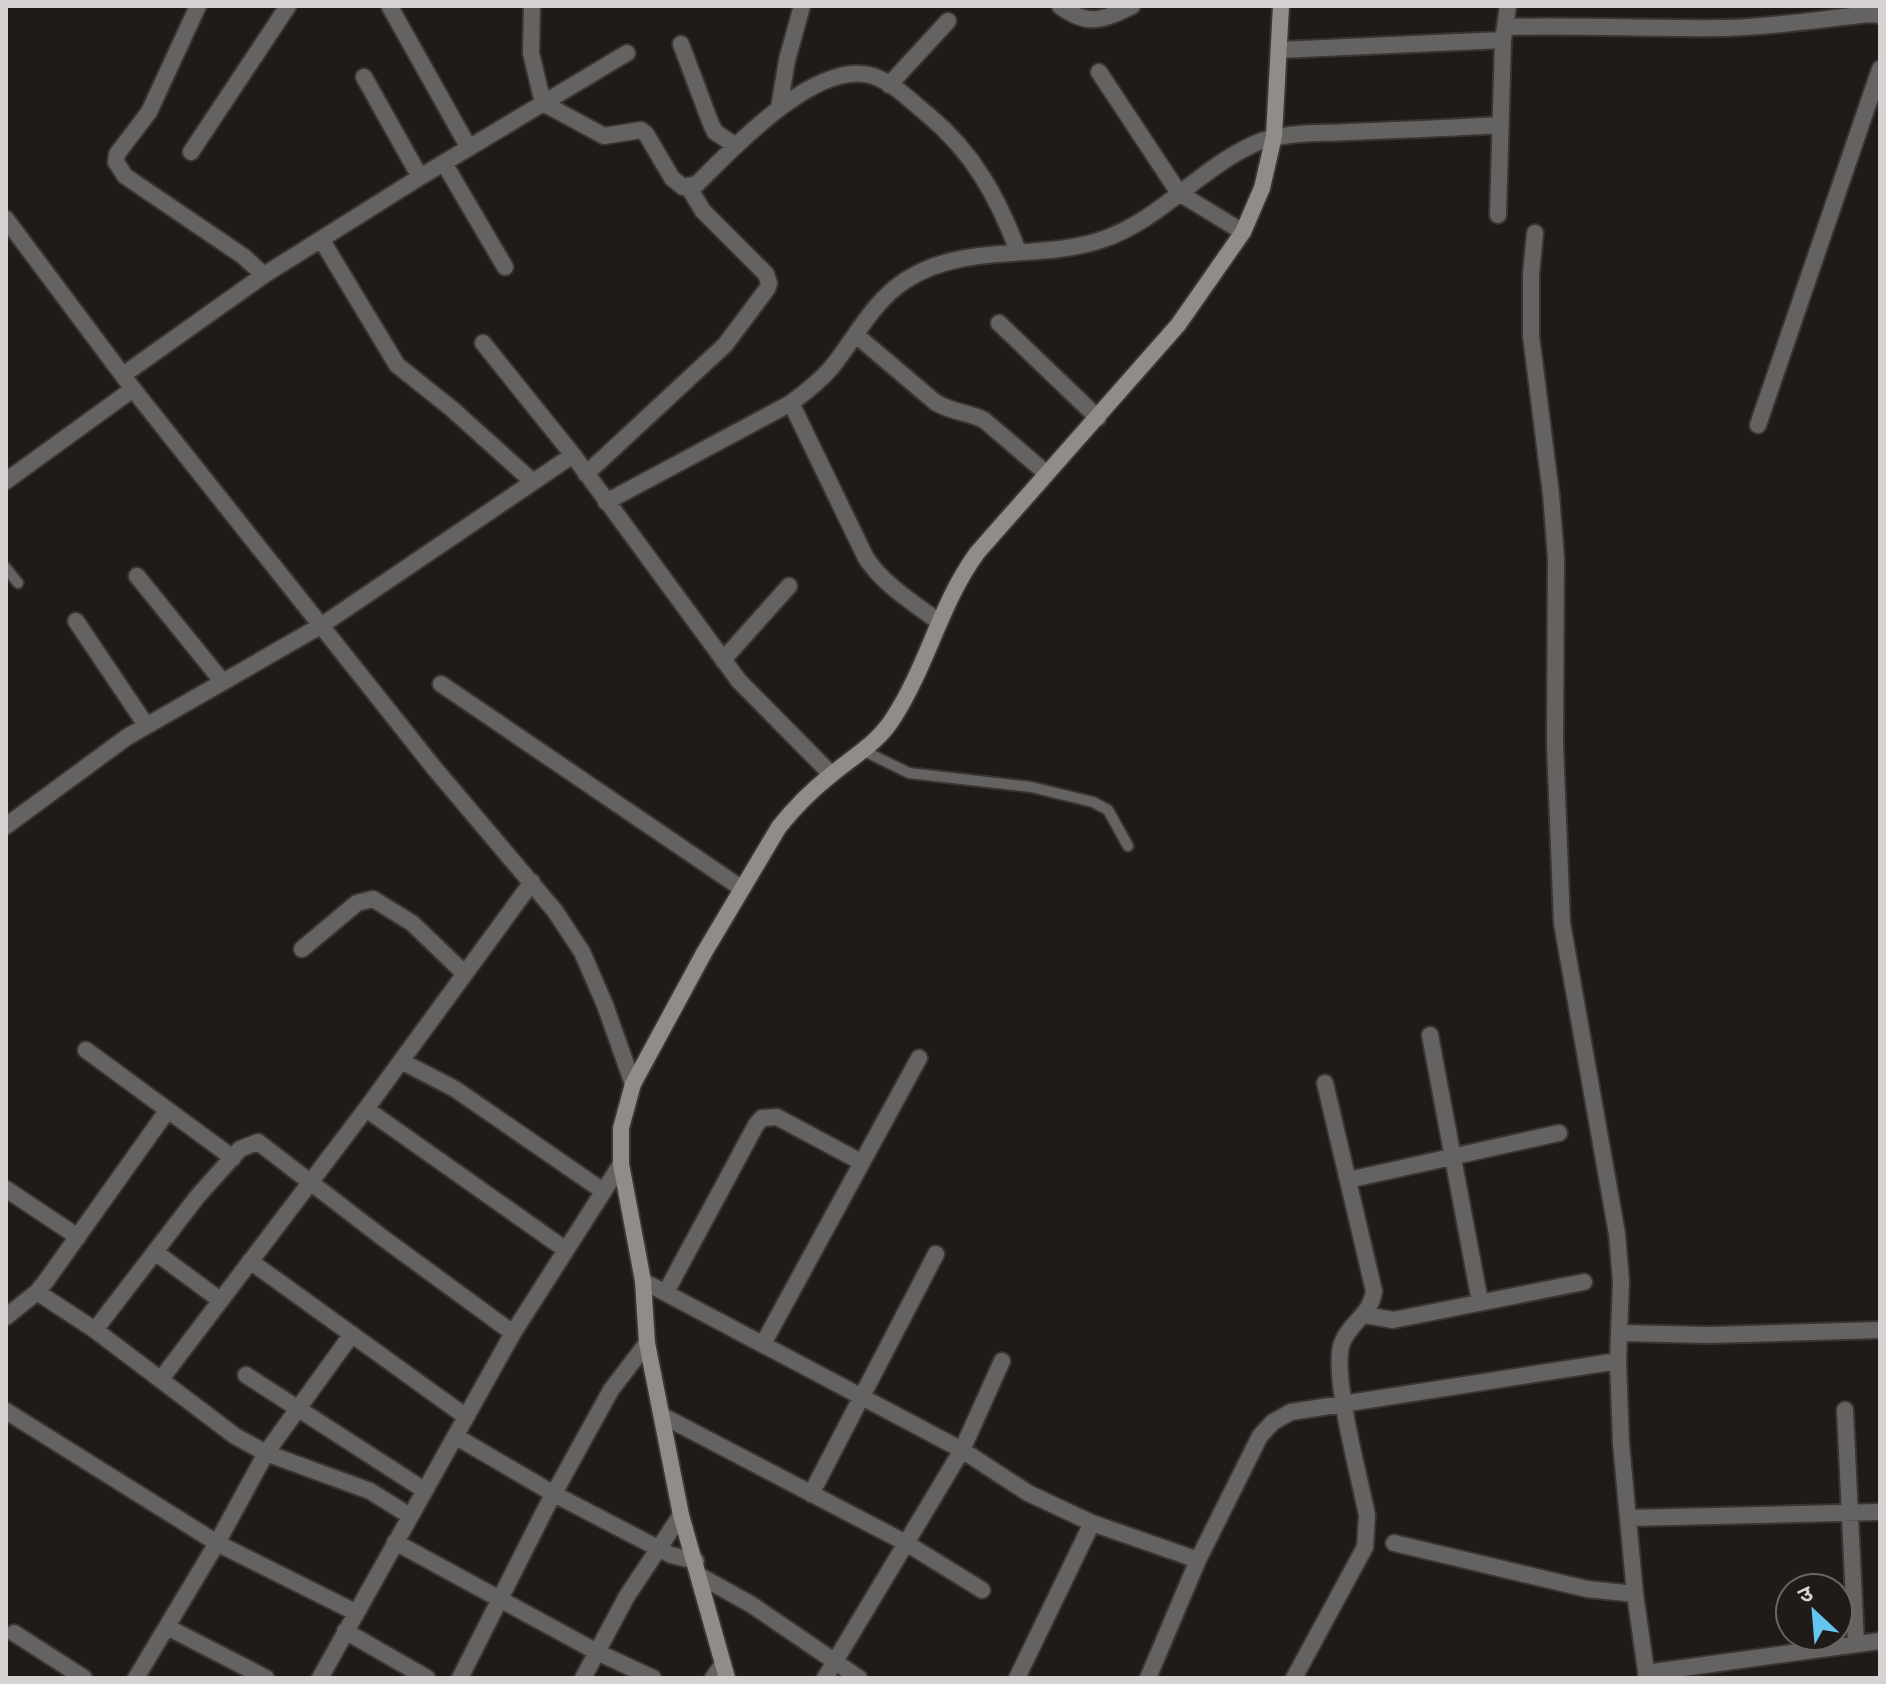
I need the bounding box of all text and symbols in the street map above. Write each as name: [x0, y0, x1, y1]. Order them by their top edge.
north arrow: [1774, 1572, 1854, 1652]
text: उ: [1793, 1578, 1818, 1609]

